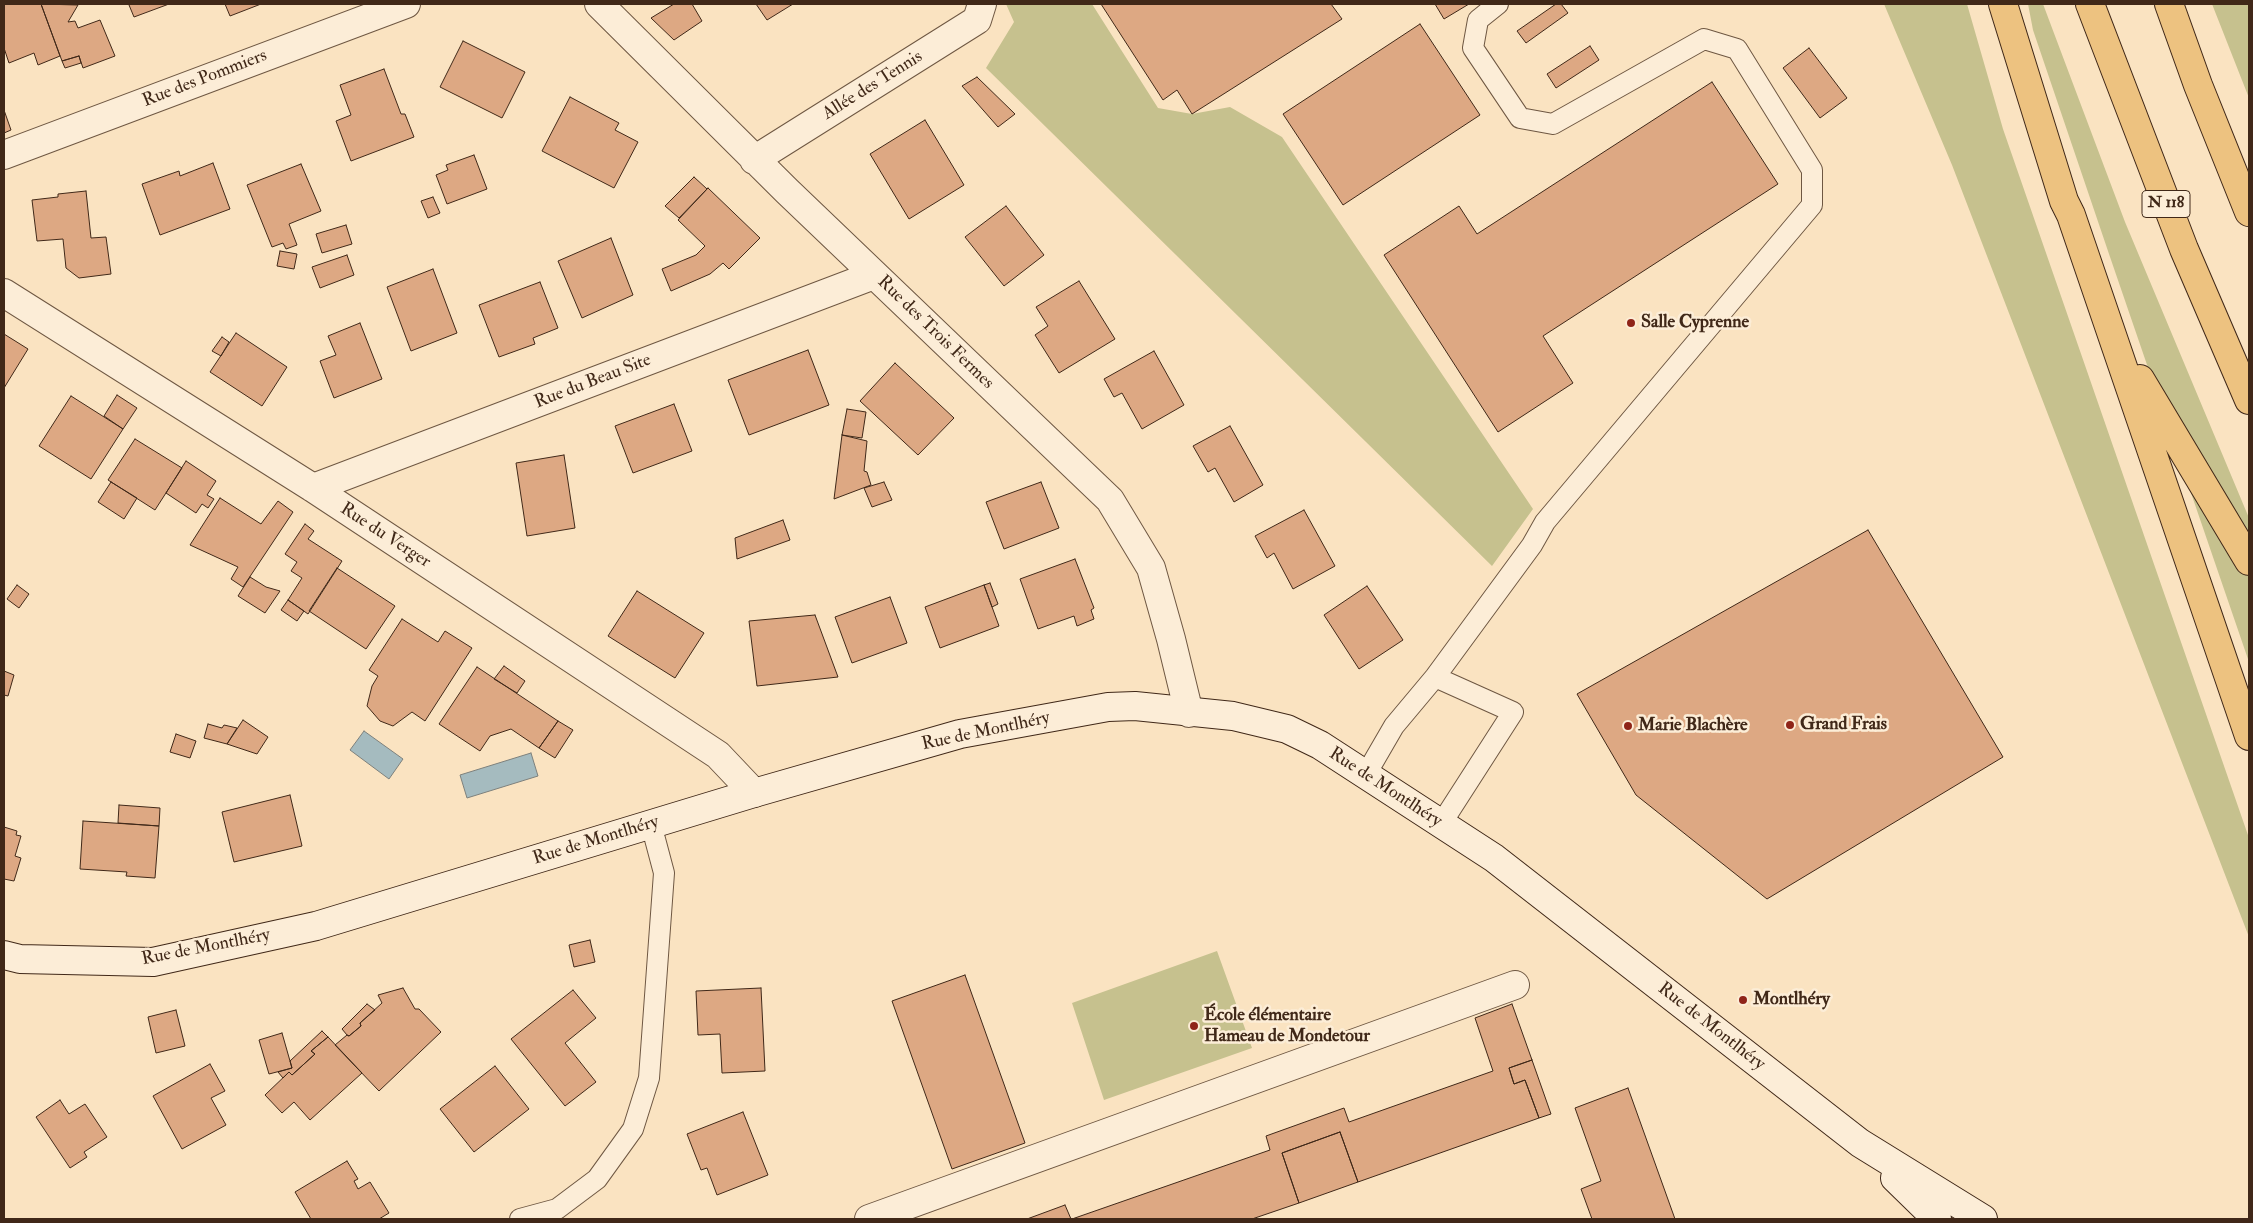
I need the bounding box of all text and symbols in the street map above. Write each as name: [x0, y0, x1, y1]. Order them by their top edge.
street label: Rue des Pommiers: [140, 45, 270, 113]
street label: Allée des Tennis: [819, 47, 927, 125]
road number: N 118: [2142, 190, 2190, 218]
street label: Rue des Trois Fermes: [872, 272, 998, 394]
place label: Salle Cyprenne: [1641, 312, 1749, 334]
marker: Salle Cyprenne: [1625, 317, 1637, 329]
street label: Rue du Beau Site: [532, 350, 654, 414]
street label: Rue du Verger: [336, 499, 434, 573]
street label: Rue de Montlhéry: [920, 708, 1052, 756]
place label: Grand Frais: [1800, 714, 1887, 736]
place label: Marie Blachère: [1638, 715, 1748, 737]
marker: Grand Frais: [1784, 719, 1796, 731]
marker: Marie Blachère: [1622, 720, 1634, 732]
street label: Rue de Montlhéry: [1324, 743, 1446, 833]
street label: Rue de Montlhéry: [530, 812, 662, 870]
street label: Rue de Montlhéry: [140, 925, 272, 971]
street label: Rue de Montlhéry: [1653, 978, 1769, 1076]
place label: Montlhéry: [1753, 989, 1830, 1011]
marker: Montlhéry: [1737, 994, 1749, 1006]
place label: École élémentaire Hameau de Mondetour: [1204, 1005, 1370, 1048]
marker: École élémentaire Hameau de Mondetour: [1188, 1020, 1200, 1032]

